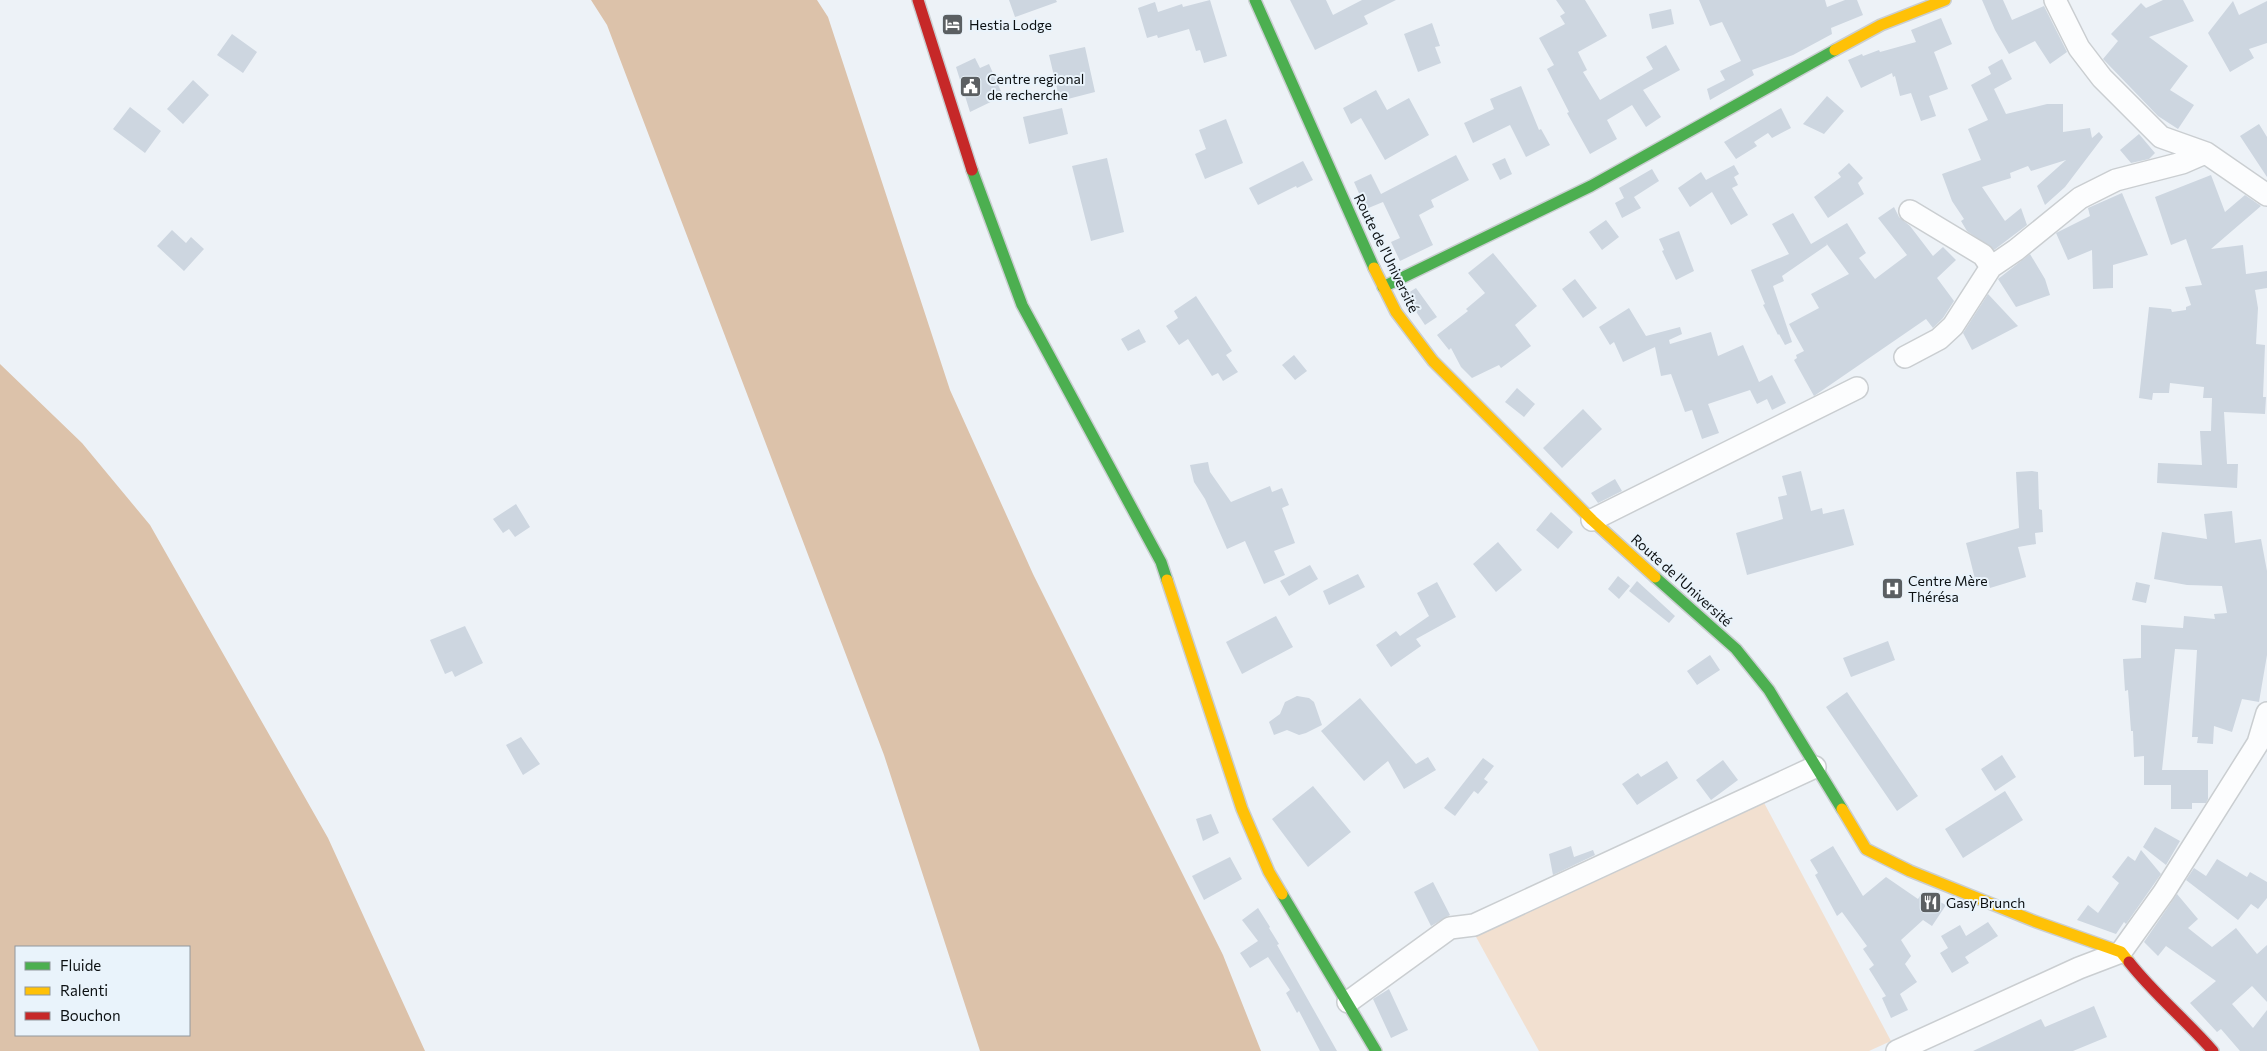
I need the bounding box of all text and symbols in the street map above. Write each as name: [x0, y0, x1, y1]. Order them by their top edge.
hotel icon: Hestia Lodge: [941, 12, 965, 36]
place label: Hestia Lodge: [969, 16, 1052, 33]
place label: Centre regional de recherche: [987, 70, 1084, 103]
public building icon: Centre regional de recherche: [959, 74, 983, 98]
street label: Route de l'Université: [1351, 191, 1423, 315]
street label: Route de l'Université: [1628, 530, 1736, 630]
place label: Centre Mère Thérésa: [1908, 572, 1988, 605]
hospital icon: Centre Mère Thérésa: [1880, 576, 1904, 600]
restaurant icon: Gasy Brunch: [1918, 890, 1942, 914]
place label: Gasy Brunch: [1946, 894, 2025, 911]
legend: [15, 946, 190, 1036]
text: Fluide: [60, 956, 101, 974]
text: Ralenti: [60, 981, 108, 999]
text: Bouchon: [60, 1006, 121, 1024]

